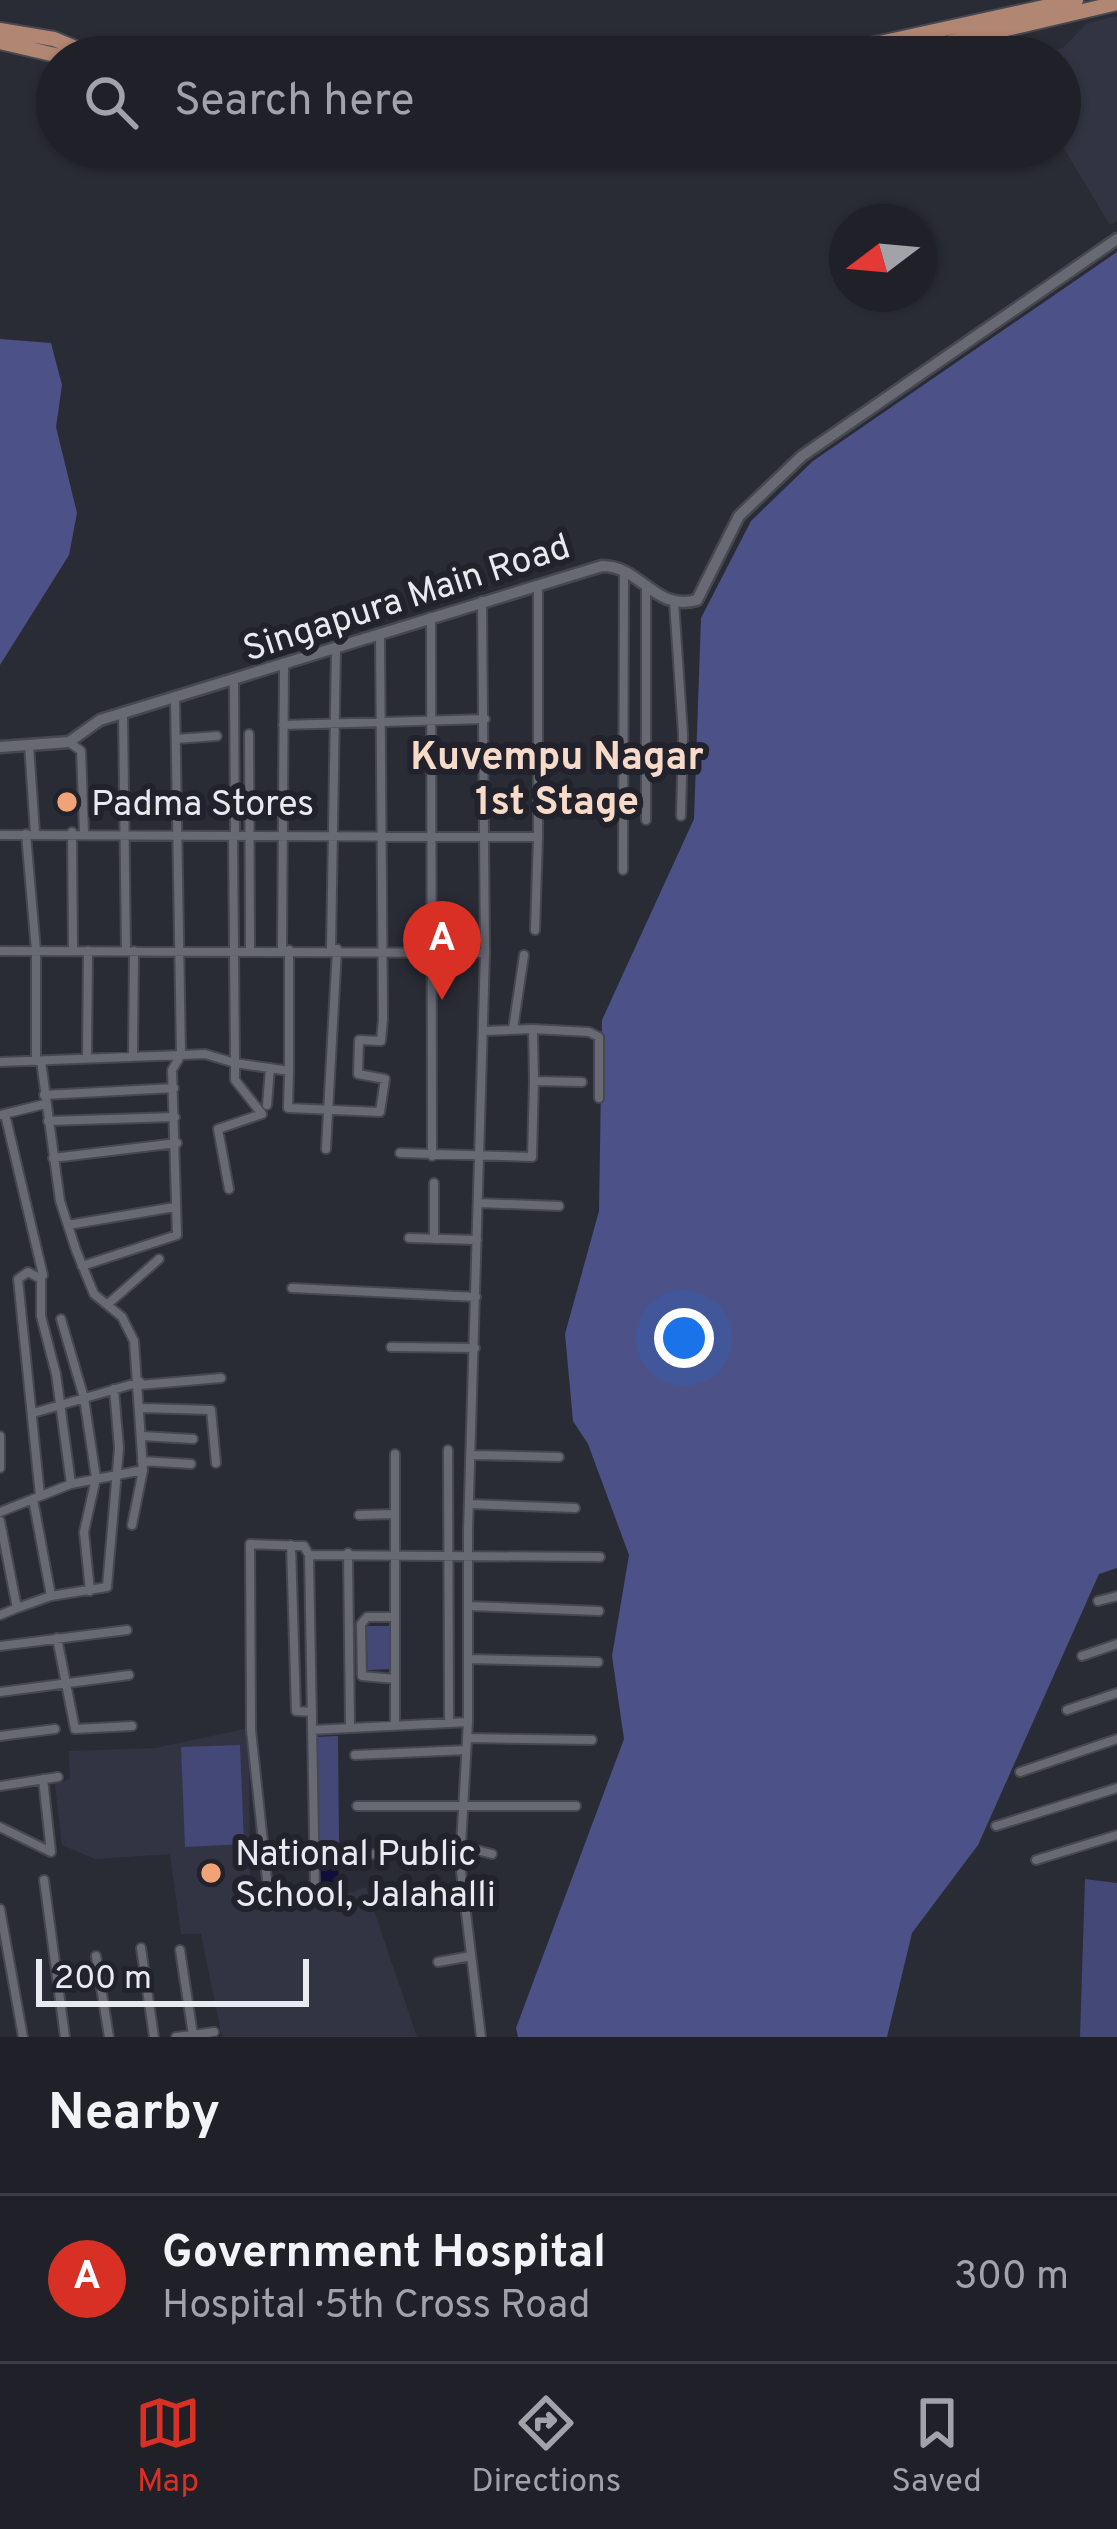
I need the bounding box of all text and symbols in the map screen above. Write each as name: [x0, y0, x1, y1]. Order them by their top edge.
search box: [36, 36, 1081, 168]
icon: search: [78, 69, 144, 135]
text: Search here: [174, 74, 414, 131]
north arrow: [829, 204, 937, 312]
street label: Singapura Main Road: [238, 525, 576, 674]
district label: Kuvempu Nagar 1st Stage: [410, 735, 704, 829]
place label: Padma Stores: [91, 783, 314, 829]
marker: Padma Stores: [54, 789, 80, 815]
pin: A: [403, 901, 481, 1000]
your location: [654, 1308, 714, 1368]
place label: National Public School, Jalahalli: [235, 1833, 496, 1920]
marker: National Public School, Jalahalli: [198, 1860, 224, 1886]
scale bar: [36, 1953, 309, 2006]
text: 200 m: [54, 1959, 152, 2001]
text: Nearby: [48, 2083, 220, 2148]
text: Government Hospital: [162, 2226, 606, 2283]
text: A: [73, 2254, 101, 2303]
text: 300 m: [954, 2254, 1069, 2303]
text: Hospital · 5th Cross Road: [162, 2283, 591, 2332]
tab: Map: [135, 2390, 201, 2504]
tab: Directions: [471, 2390, 621, 2504]
tab: Saved: [891, 2390, 982, 2504]

